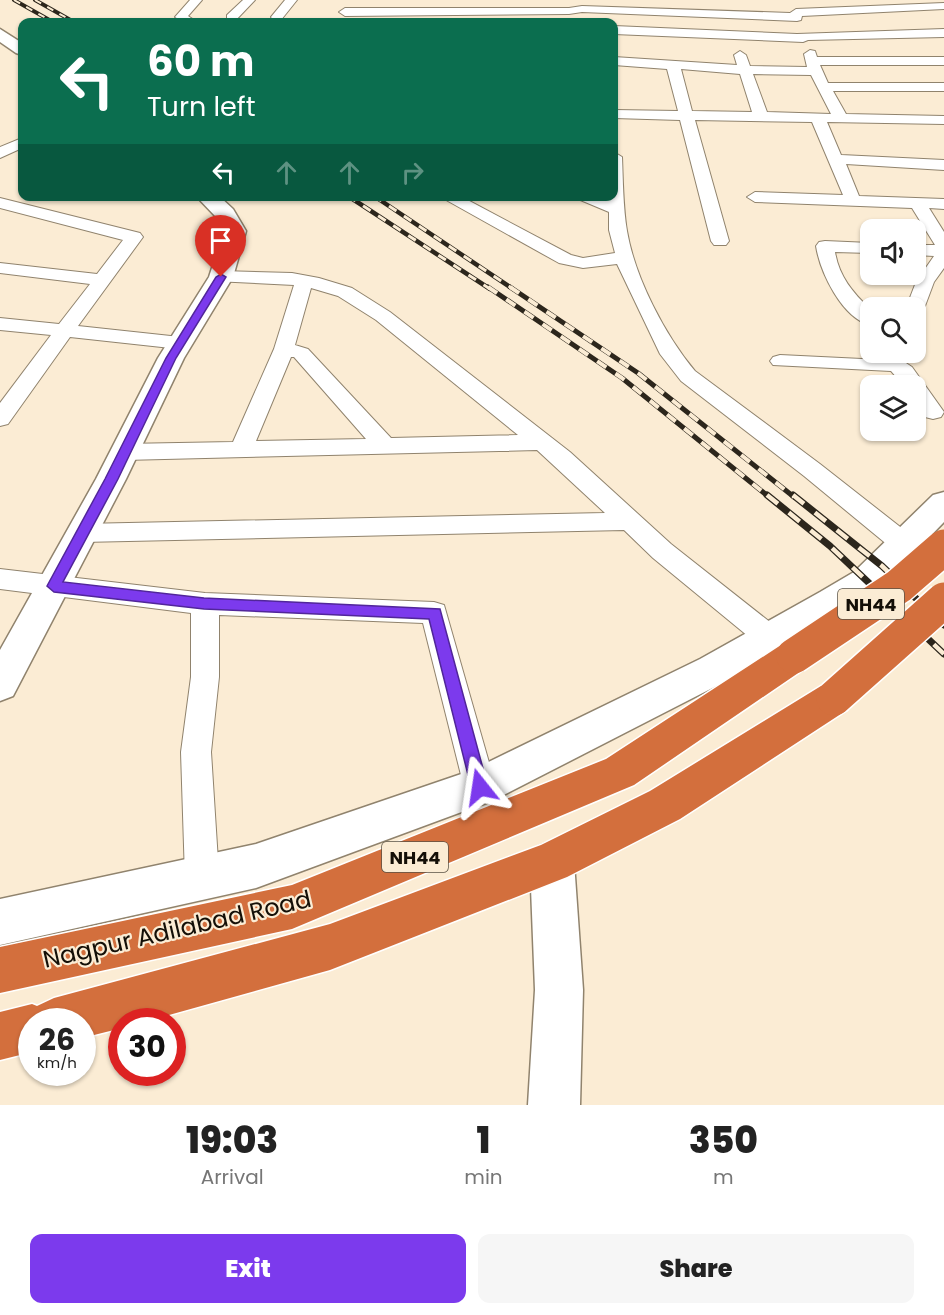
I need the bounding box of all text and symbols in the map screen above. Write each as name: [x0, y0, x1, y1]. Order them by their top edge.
text: 60 m: [147, 32, 255, 91]
icon: left: [48, 42, 126, 120]
text: Turn left: [147, 88, 256, 125]
icon: left: [207, 156, 240, 189]
icon: ahead: [270, 156, 303, 189]
icon: ahead: [333, 156, 366, 189]
icon: right: [396, 156, 429, 189]
pin: [195, 215, 246, 277]
map controls: [860, 219, 926, 441]
button: sound: [860, 219, 926, 285]
icon: arrive: [204, 224, 237, 257]
button: search: [860, 297, 926, 363]
button: layers: [860, 375, 926, 441]
road number: NH44: [838, 589, 904, 619]
position arrow: [448, 755, 512, 819]
road number: NH44: [382, 842, 448, 872]
street label: Nagpur Adilabad Road: [40, 882, 314, 976]
speed limit sign: 30: [108, 1008, 186, 1086]
text: 26: [39, 1018, 75, 1061]
text: km/h: [37, 1052, 77, 1073]
text: 19:03: [186, 1115, 278, 1166]
text: 1: [477, 1115, 490, 1166]
text: 350: [689, 1115, 758, 1166]
text: Arrival: [201, 1163, 264, 1191]
text: min: [464, 1163, 503, 1191]
text: m: [713, 1163, 734, 1191]
button: Exit: [30, 1234, 466, 1303]
button: Share: [478, 1234, 914, 1303]

